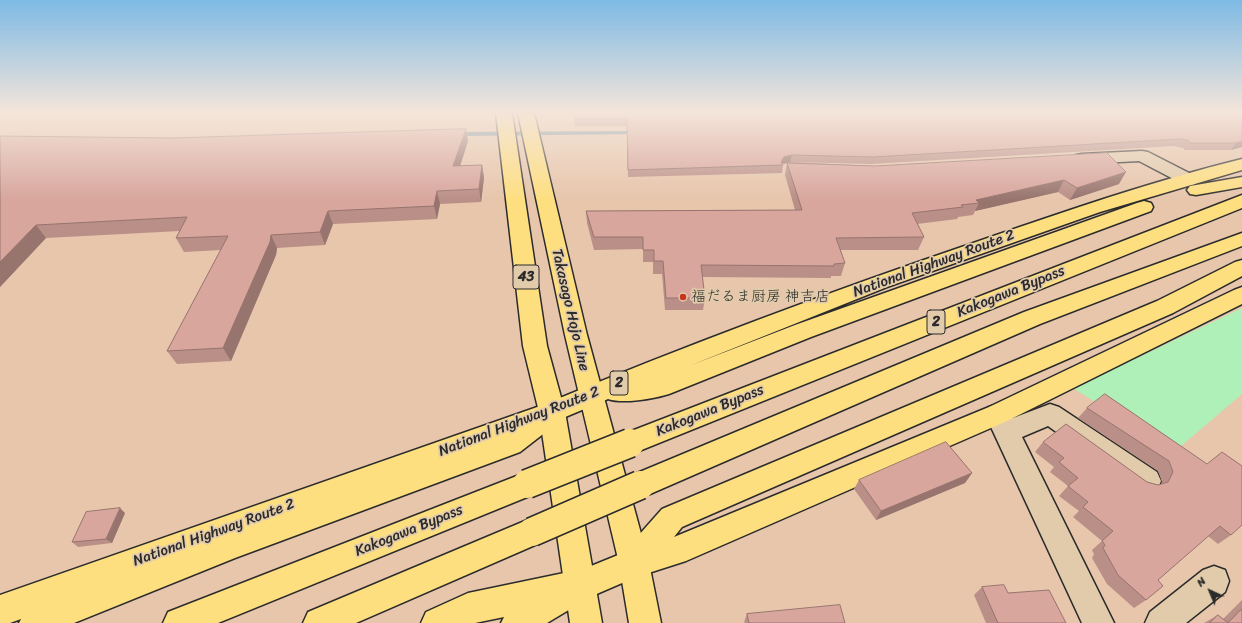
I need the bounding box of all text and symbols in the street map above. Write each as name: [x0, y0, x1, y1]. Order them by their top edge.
street label: National Highway Route 2: [851, 226, 1017, 302]
street label: Takasago Hojo Line: [547, 247, 593, 373]
street label: Kakogawa Bypass: [954, 262, 1068, 322]
road number: 43: [513, 265, 539, 289]
place label: 福だるま厨房 神吉店: [691, 288, 830, 306]
marker: 福だるま厨房 神吉店: [678, 292, 688, 302]
road number: 2: [927, 310, 945, 334]
road number: 2: [610, 371, 628, 395]
street label: Kakogawa Bypass: [653, 381, 767, 441]
street label: National Highway Route 2: [436, 383, 602, 461]
street label: National Highway Route 2: [131, 495, 297, 571]
street label: Kakogawa Bypass: [352, 501, 466, 561]
north arrow: [1190, 571, 1230, 611]
text: N: [1192, 573, 1211, 591]

